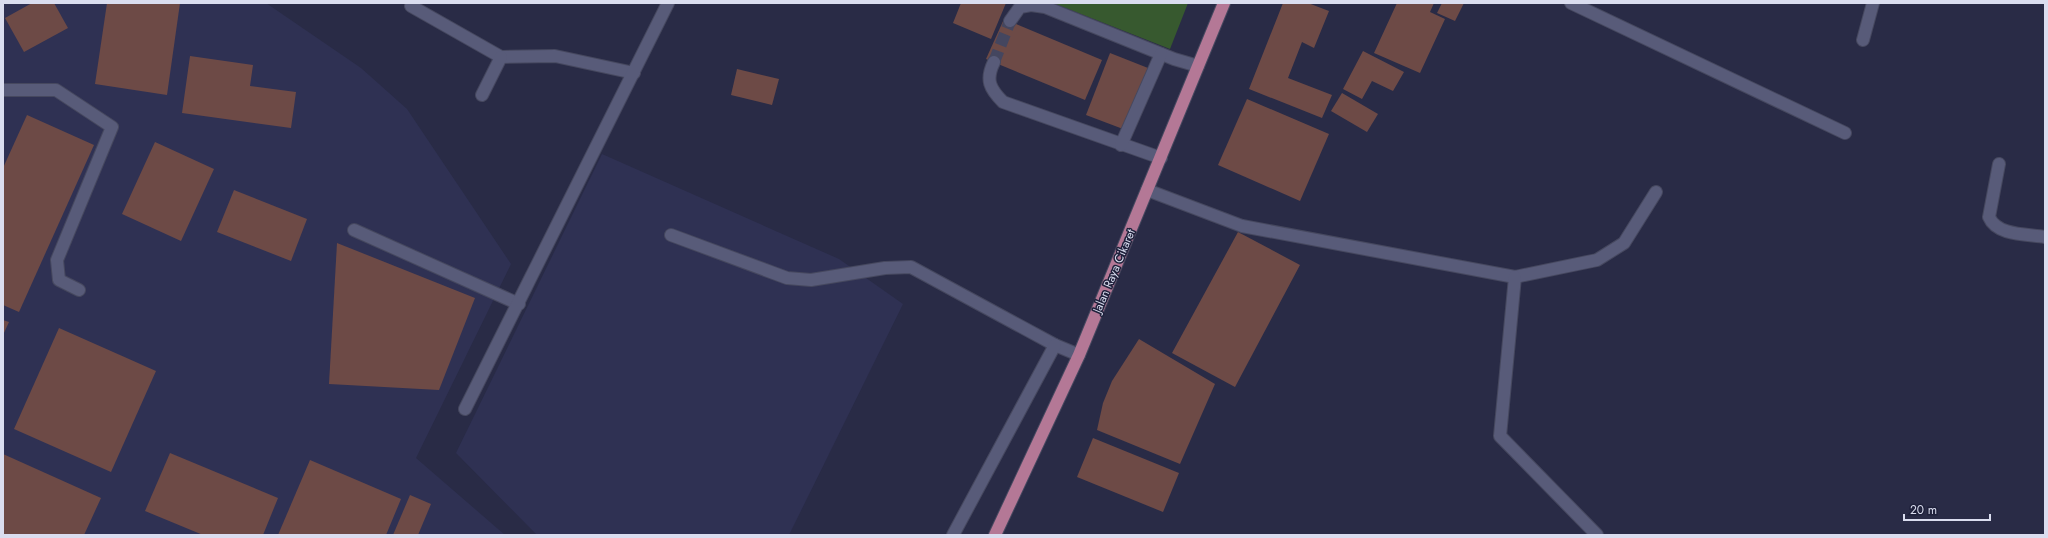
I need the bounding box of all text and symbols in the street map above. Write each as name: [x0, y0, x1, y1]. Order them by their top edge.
street label: Jalan Raya Cikaret: [1087, 226, 1140, 318]
scale bar: [1904, 496, 1990, 522]
text: 20 m: [1910, 501, 1937, 519]

